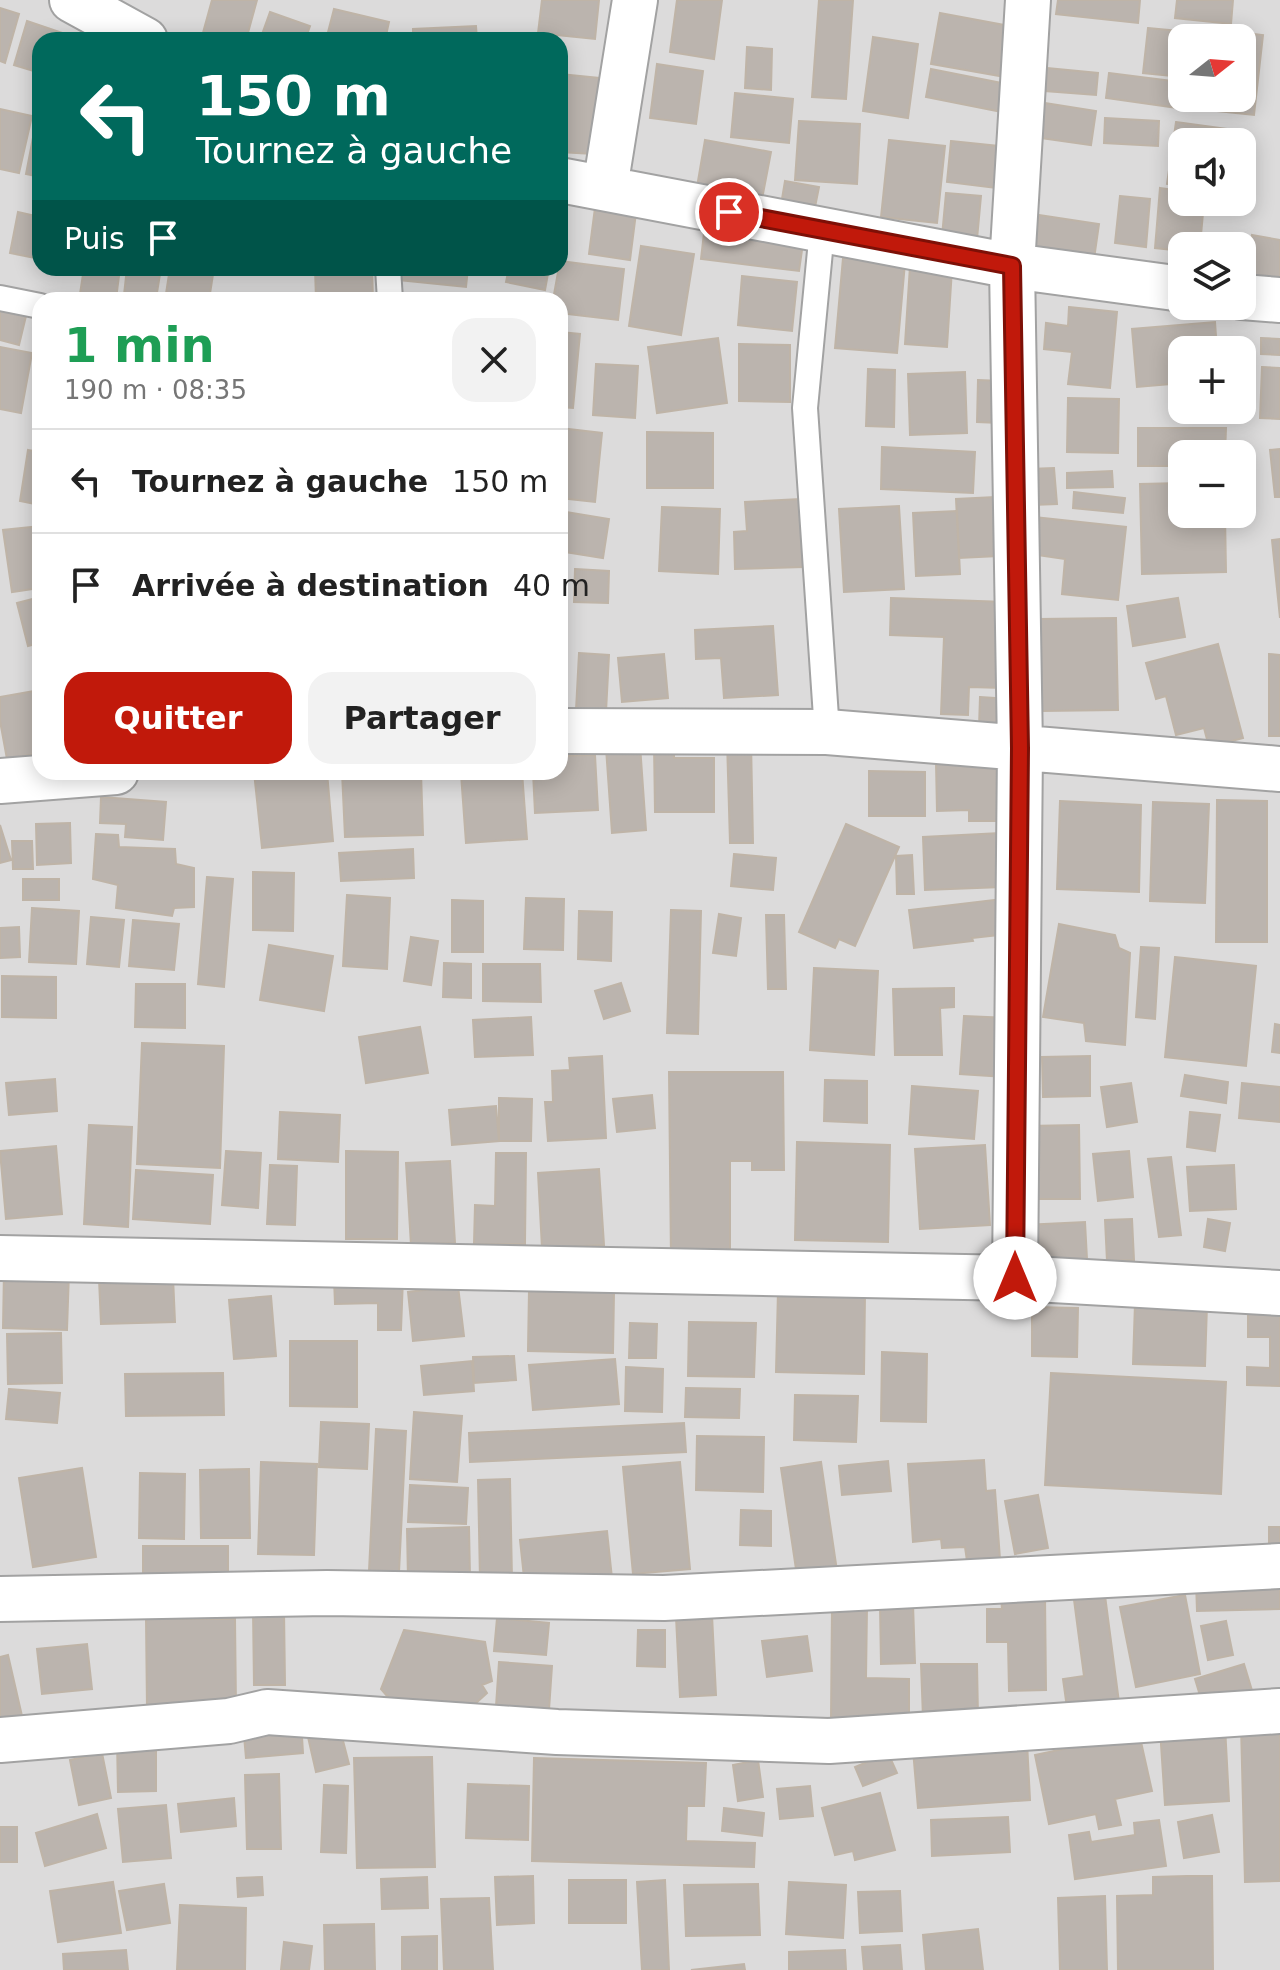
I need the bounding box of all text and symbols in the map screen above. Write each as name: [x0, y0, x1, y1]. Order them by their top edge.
north arrow: [1168, 24, 1256, 112]
map controls: [1168, 24, 1256, 528]
text: 150 m: [196, 63, 391, 128]
icon: left: [64, 64, 168, 168]
button: sound: [1168, 128, 1256, 216]
text: Tournez à gauche: [196, 130, 512, 171]
pin: [695, 178, 763, 246]
icon: arrive: [707, 190, 751, 234]
icon: arrive: [141, 216, 185, 260]
text: Puis: [64, 221, 125, 256]
button: layers: [1168, 232, 1256, 320]
text: 1 min: [64, 317, 215, 373]
button: close: [452, 318, 536, 402]
button: +: [1168, 336, 1256, 424]
text: 190 m · 08:35: [64, 375, 247, 405]
button: −: [1168, 440, 1256, 528]
icon: left: [64, 459, 108, 503]
text: Tournez à gauche: [132, 464, 428, 499]
text: 150 m: [452, 464, 548, 499]
icon: arrive: [64, 563, 108, 607]
text: Arrivée à destination: [132, 568, 489, 603]
text: 40 m: [513, 568, 590, 603]
button: Quitter: [64, 672, 292, 764]
button: Partager: [308, 672, 536, 764]
position arrow: [973, 1236, 1057, 1320]

